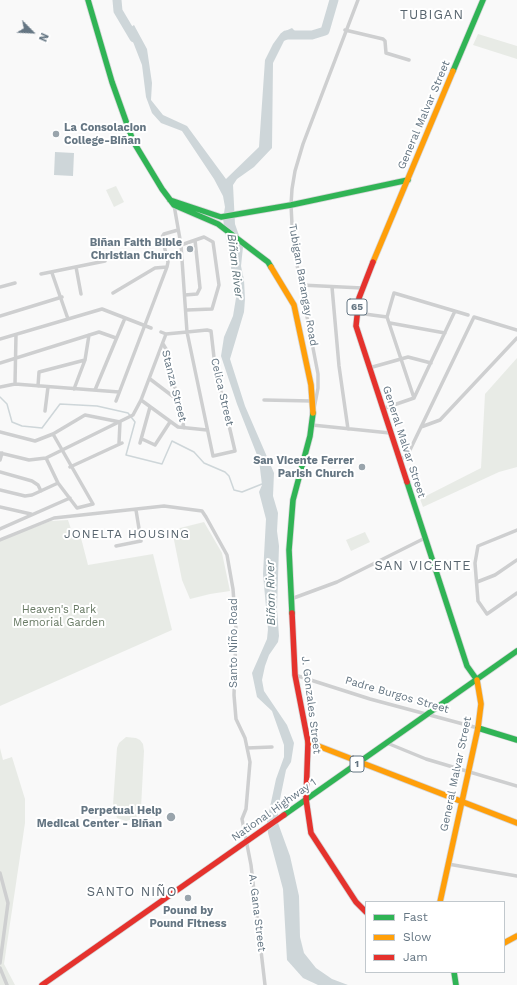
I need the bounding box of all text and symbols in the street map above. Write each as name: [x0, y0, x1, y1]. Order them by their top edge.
district label: TUBIGAN: [400, 7, 464, 23]
north arrow: [12, 12, 52, 52]
text: N: [36, 31, 51, 43]
street label: General Malvar Street: [395, 59, 453, 171]
place label: La Consolacion College-Biñan: [64, 121, 146, 147]
marker: La Consolacion College-Biñan: [51, 129, 61, 139]
street label: Tubigan Barangay Road: [286, 223, 320, 347]
water label: Biñan River: [224, 233, 246, 299]
place label: Biñan Faith Bible Christian Church: [90, 236, 182, 262]
marker: Biñan Faith Bible Christian Church: [185, 244, 195, 254]
road number: 65: [347, 299, 367, 315]
street label: Stanza Street: [159, 349, 189, 423]
street label: Celica Street: [208, 357, 236, 427]
street label: General Malvar Street: [380, 384, 428, 500]
place label: San Vicente Ferrer Parish Church: [253, 454, 354, 480]
marker: San Vicente Ferrer Parish Church: [357, 462, 367, 472]
district label: JONELTA HOUSING: [64, 527, 190, 541]
district label: SAN VICENTE: [375, 558, 471, 574]
water label: Biñan River: [263, 560, 279, 626]
street label: Santo Niño Road: [227, 598, 241, 688]
park label: Heaven's Park Memorial Garden: [13, 603, 105, 629]
street label: J. Gonzales Street: [298, 655, 324, 755]
street label: Padre Burgos Street: [343, 674, 451, 716]
street label: General Malvar Street: [437, 715, 475, 833]
road number: 1: [350, 756, 364, 772]
street label: National Highway 1: [229, 776, 319, 844]
place label: Perpetual Help Medical Center - Biñan: [37, 804, 162, 830]
marker: Perpetual Help Medical Center - Biñan: [165, 811, 177, 823]
street label: A. Gana Street: [246, 873, 268, 953]
district label: SANTO NIÑO: [87, 884, 177, 900]
marker: Pound by Pound Fitness: [183, 893, 193, 903]
legend: [365, 901, 505, 973]
place label: Pound by Pound Fitness: [149, 904, 227, 930]
text: Fast: [403, 910, 428, 924]
text: Slow: [403, 930, 431, 944]
text: Jam: [403, 950, 428, 964]

